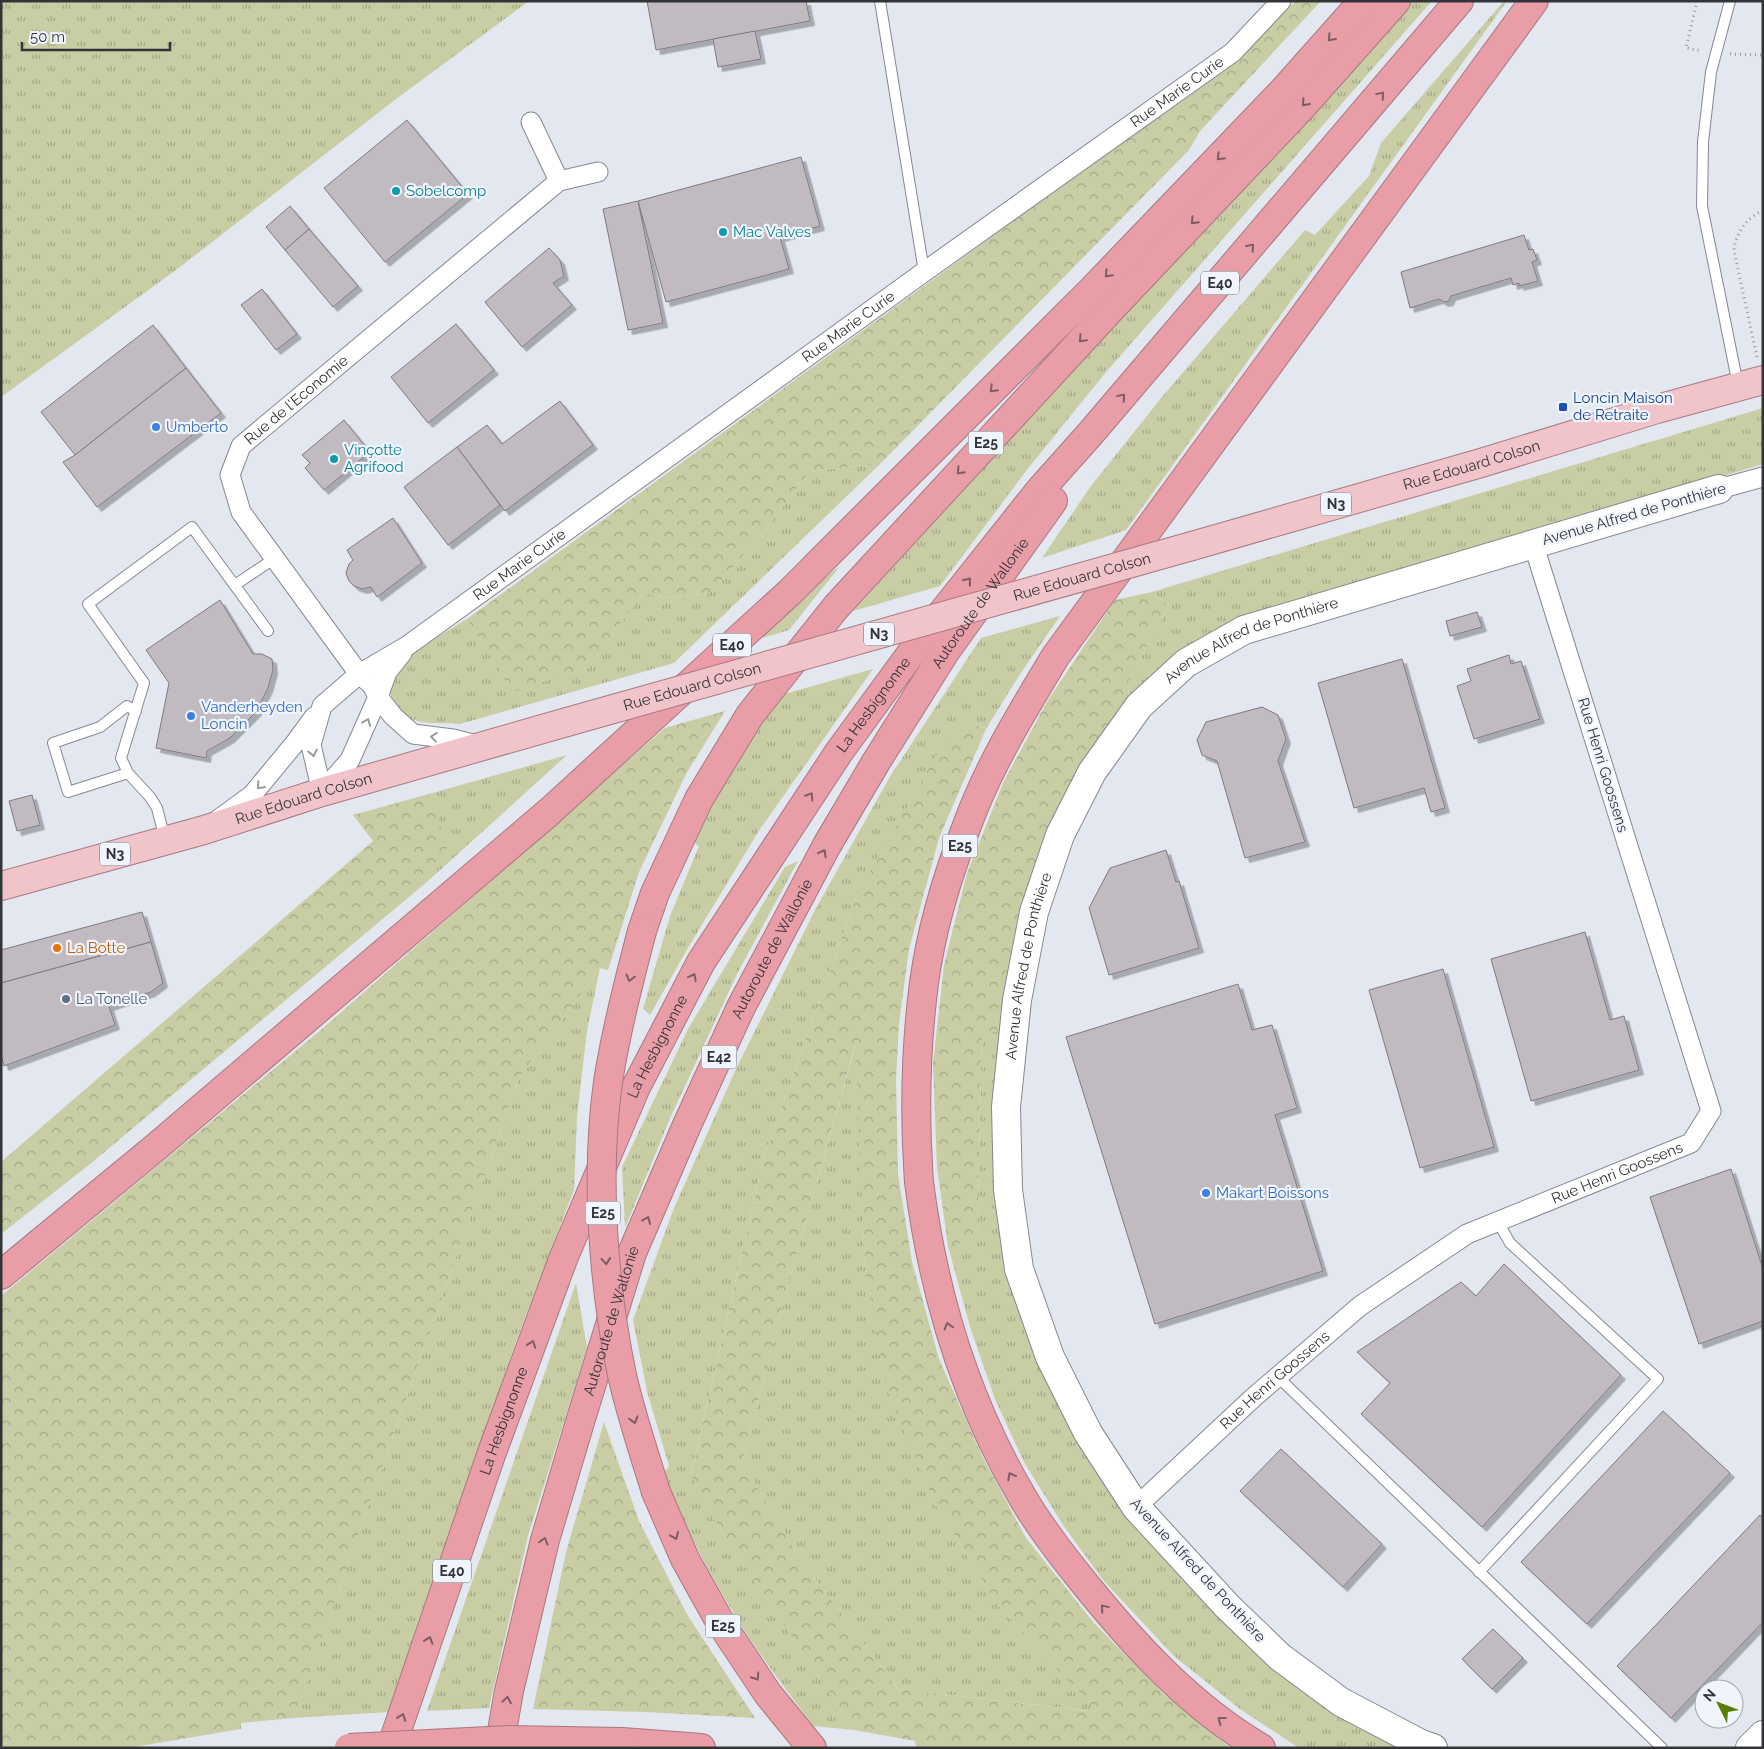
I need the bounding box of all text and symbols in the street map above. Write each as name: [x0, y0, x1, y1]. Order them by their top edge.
scale bar: [22, 20, 170, 52]
text: 50 m: [30, 28, 65, 46]
one-way arrow: [1327, 32, 1336, 41]
street label: Rue Marie Curie: [1127, 52, 1227, 131]
one-way arrow: [1375, 91, 1384, 100]
one-way arrow: [1302, 97, 1311, 106]
one-way arrow: [1217, 151, 1226, 160]
place label: Sobelcomp: [406, 182, 486, 200]
marker: Sobelcomp: [390, 185, 402, 197]
one-way arrow: [1191, 215, 1200, 224]
place label: Mac Valves: [733, 223, 811, 241]
marker: Mac Valves: [717, 226, 729, 238]
one-way arrow: [1245, 244, 1253, 253]
one-way arrow: [1104, 268, 1113, 277]
road number: E40: [1201, 272, 1239, 294]
street label: Rue Marie Curie: [798, 287, 898, 366]
one-way arrow: [1079, 334, 1088, 343]
street label: Rue de l'Economie: [241, 351, 352, 448]
one-way arrow: [990, 383, 999, 392]
place label: Loncin Maison de Retraite: [1573, 389, 1673, 424]
one-way arrow: [1116, 394, 1125, 403]
marker: Loncin Maison de Retraite: [1557, 401, 1569, 413]
place label: Umberto: [166, 418, 228, 436]
marker: Umberto: [150, 421, 162, 433]
road number: E25: [968, 432, 1004, 454]
street label: Rue Edouard Colson: [1401, 436, 1542, 494]
place label: Vinçotte Agrifood: [344, 441, 404, 476]
marker: Vinçotte Agrifood: [328, 453, 340, 465]
one-way arrow: [957, 466, 966, 475]
street label: Avenue Alfred de Ponthière: [1540, 479, 1728, 549]
road number: N3: [1321, 492, 1351, 516]
street label: Rue Marie Curie: [469, 525, 570, 604]
street label: Autoroute de Wallonie: [928, 534, 1033, 672]
street label: Rue Edouard Colson: [1011, 549, 1153, 605]
one-way arrow: [962, 577, 971, 586]
street label: Avenue Alfred de Ponthière: [1161, 594, 1340, 687]
road number: N3: [864, 622, 894, 646]
road number: E40: [713, 634, 751, 656]
street label: La Hesbignonne: [833, 653, 914, 756]
street label: Rue Edouard Colson: [621, 659, 763, 715]
street label: Rue Henri Goossens: [1574, 695, 1632, 835]
place label: Vanderheyden Loncin: [201, 698, 303, 733]
marker: Vanderheyden Loncin: [185, 710, 197, 722]
one-way arrow: [360, 718, 371, 727]
one-way arrow: [430, 732, 438, 743]
one-way arrow: [307, 749, 317, 758]
street label: Rue Edouard Colson: [233, 769, 374, 828]
one-way arrow: [257, 780, 266, 789]
one-way arrow: [803, 792, 813, 801]
road number: E25: [942, 834, 978, 858]
road number: N3: [100, 842, 130, 866]
one-way arrow: [817, 849, 827, 858]
street label: Avenue Alfred de Ponthière: [1002, 870, 1056, 1061]
street label: Autoroute de Wallonie: [728, 876, 816, 1022]
place label: La Botte: [67, 939, 125, 957]
marker: La Botte: [51, 942, 63, 954]
one-way arrow: [687, 973, 697, 982]
one-way arrow: [625, 974, 635, 982]
place label: La Tonelle: [76, 990, 147, 1008]
street label: La Hesbignonne: [623, 992, 691, 1101]
marker: La Tonelle: [60, 993, 72, 1005]
road number: E42: [702, 1046, 736, 1068]
street label: Rue Henri Goossens: [1549, 1138, 1685, 1208]
place label: Makart Boissons: [1216, 1184, 1329, 1202]
marker: Makart Boissons: [1200, 1187, 1212, 1199]
road number: E25: [586, 1202, 620, 1224]
one-way arrow: [640, 1216, 651, 1225]
street label: Autoroute de Wallonie: [580, 1243, 643, 1398]
one-way arrow: [600, 1257, 611, 1265]
one-way arrow: [944, 1322, 954, 1330]
street label: Rue Henri Goossens: [1216, 1327, 1333, 1433]
one-way arrow: [526, 1340, 536, 1349]
street label: La Hesbignonne: [476, 1364, 532, 1477]
one-way arrow: [628, 1416, 639, 1425]
one-way arrow: [1007, 1472, 1017, 1481]
street label: Avenue Alfred de Ponthière: [1126, 1494, 1270, 1646]
one-way arrow: [669, 1531, 680, 1540]
one-way arrow: [539, 1538, 549, 1546]
road number: E40: [433, 1560, 471, 1582]
one-way arrow: [1102, 1605, 1110, 1614]
road number: E25: [706, 1614, 740, 1638]
one-way arrow: [423, 1636, 433, 1645]
one-way arrow: [750, 1671, 760, 1680]
north arrow: [1694, 1679, 1744, 1729]
text: N: [1700, 1686, 1719, 1705]
one-way arrow: [502, 1695, 512, 1704]
one-way arrow: [396, 1713, 406, 1722]
one-way arrow: [1217, 1717, 1227, 1726]

